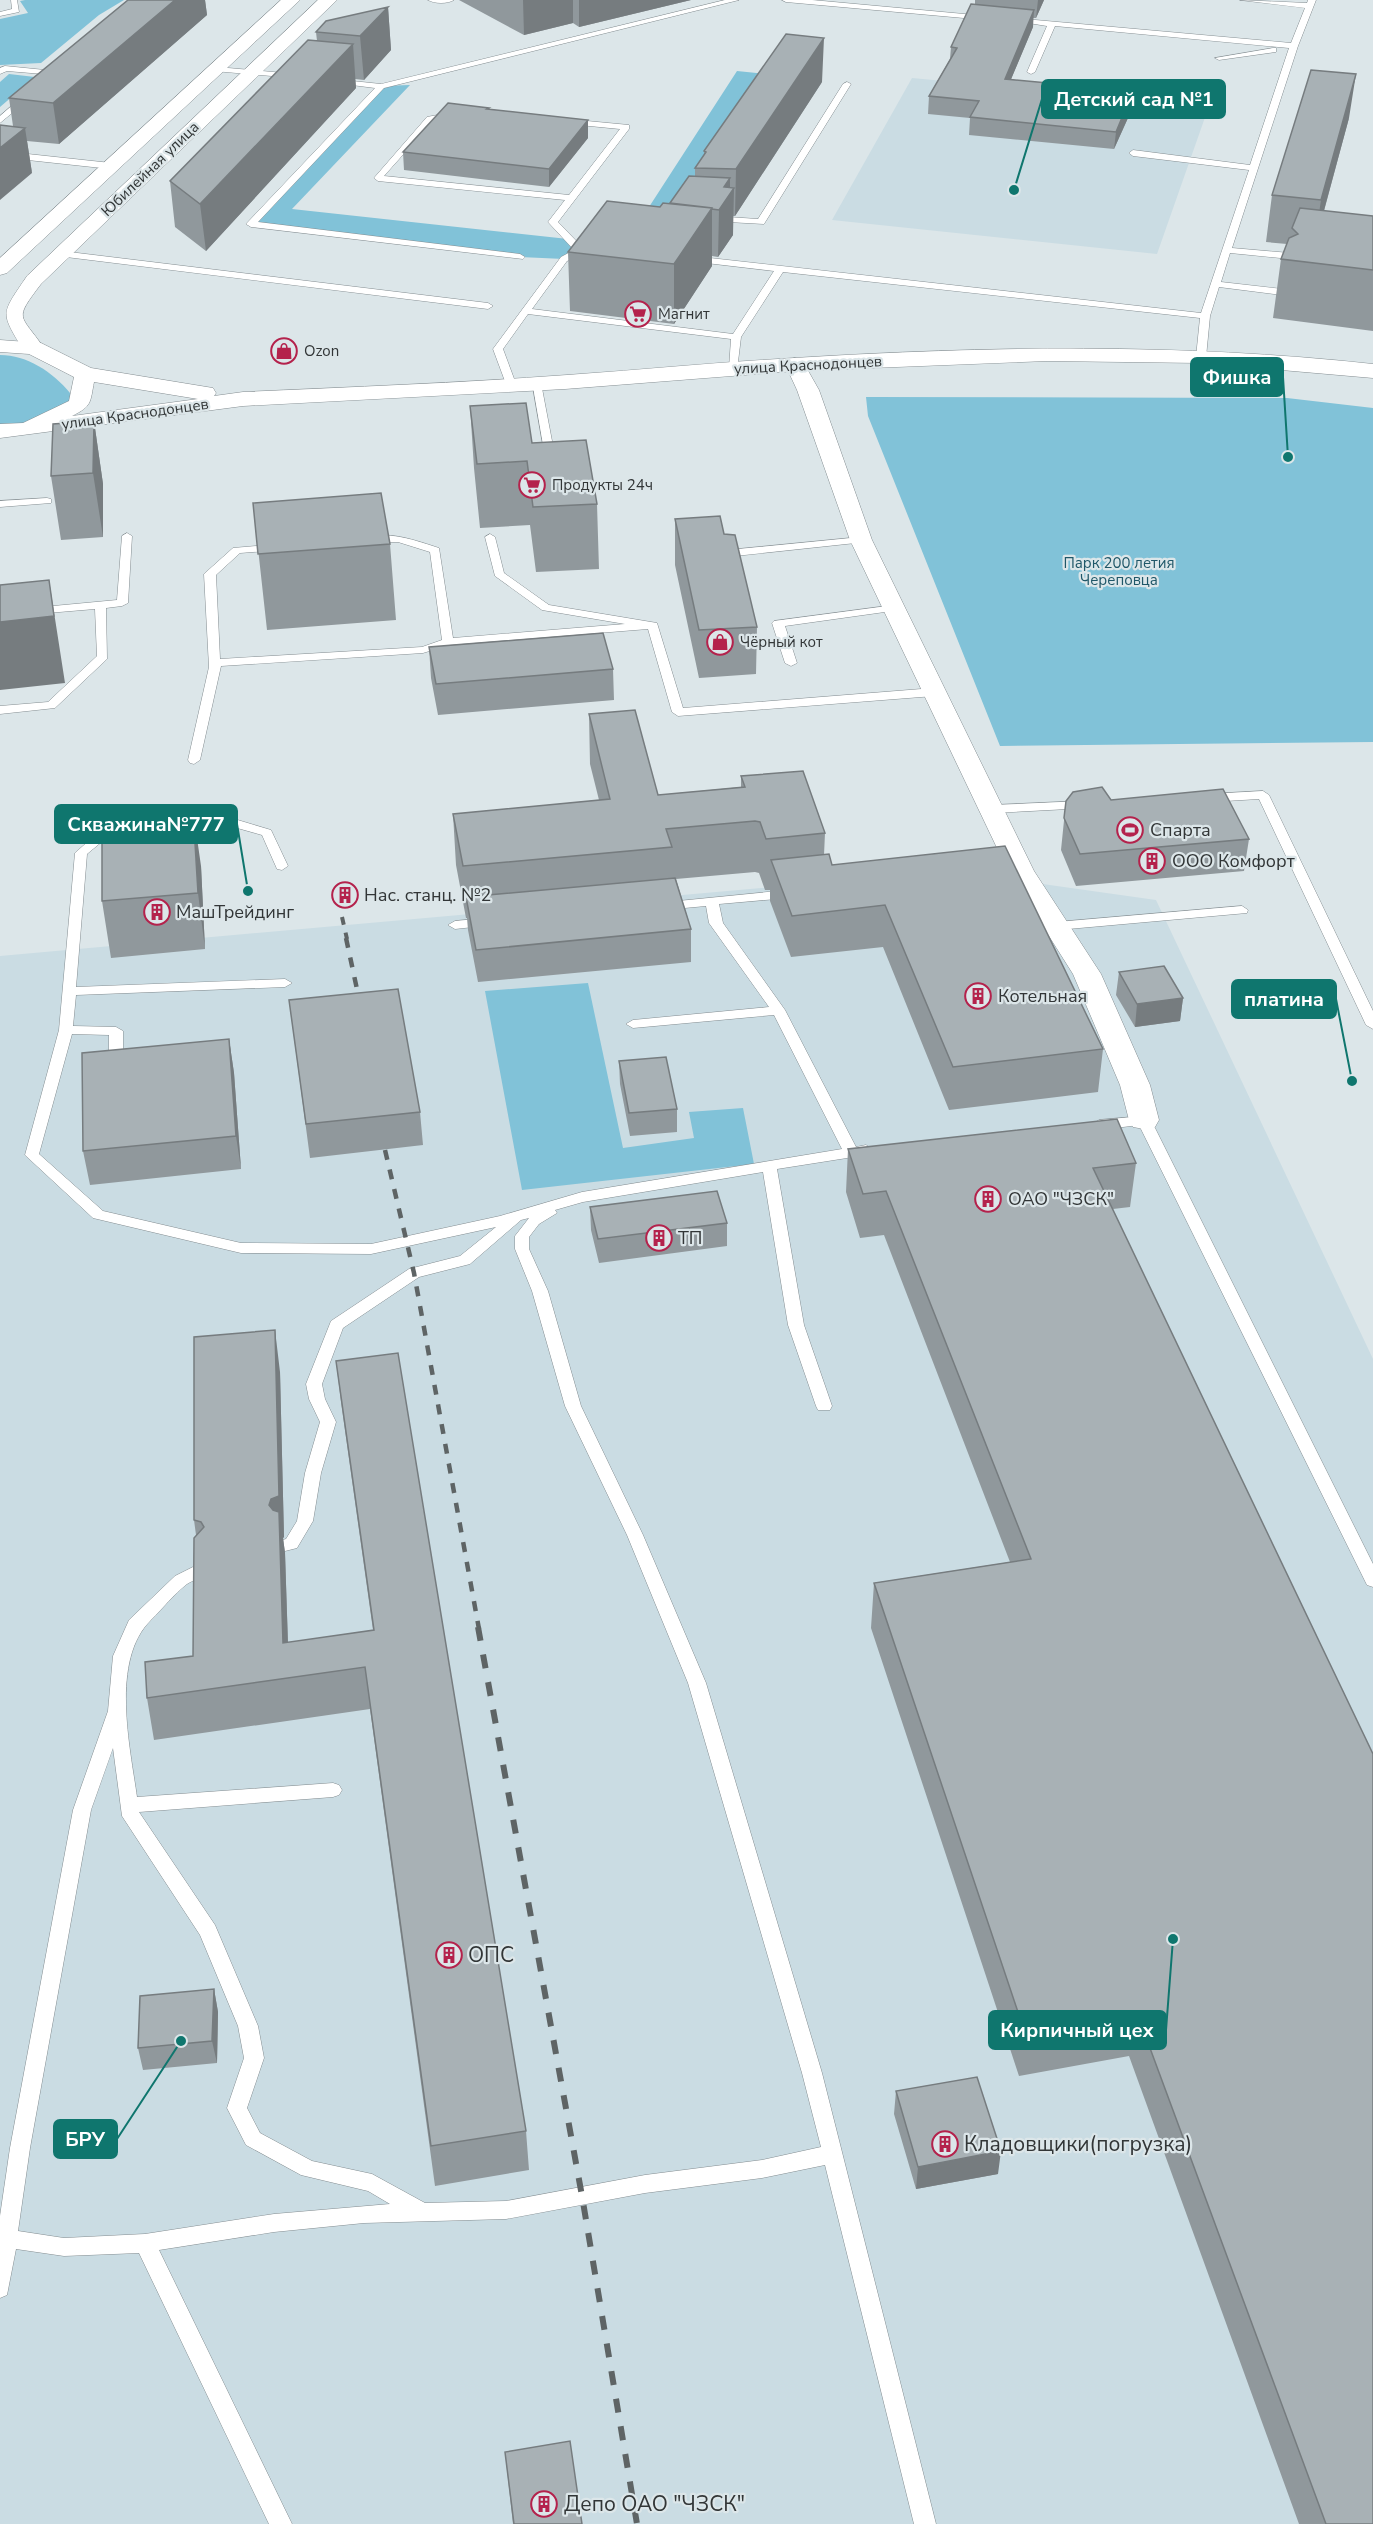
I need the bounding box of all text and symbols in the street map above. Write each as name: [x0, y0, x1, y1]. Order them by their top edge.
callout: Детский сад №1: [1042, 80, 1225, 118]
text: Детский сад №1: [1054, 86, 1214, 113]
street label: Юбилейная улица: [97, 117, 203, 221]
supermarket icon: Магнит: [623, 299, 653, 329]
place label: Магнит: [658, 304, 710, 324]
shop icon: Ozon: [269, 336, 299, 366]
place label: Ozon: [304, 341, 339, 361]
street label: улица Краснодонцев: [734, 351, 882, 379]
callout: Фишка: [1191, 358, 1283, 396]
text: Фишка: [1203, 364, 1271, 391]
street label: улица Краснодонцев: [60, 394, 210, 434]
supermarket icon: Продукты 24ч: [517, 470, 547, 500]
place label: Продукты 24ч: [552, 475, 653, 495]
park label: Парк 200 летия Череповца: [1063, 553, 1175, 590]
shop icon: Чёрный кот: [705, 627, 735, 657]
place label: Чёрный кот: [740, 632, 823, 652]
callout: Скважина№777: [55, 805, 237, 843]
text: Скважина№777: [67, 811, 225, 838]
sports icon: Спарта: [1115, 815, 1145, 845]
place label: Спарта: [1150, 818, 1211, 842]
building icon: ООО Комфорт: [1137, 846, 1167, 876]
place label: ООО Комфорт: [1172, 849, 1295, 873]
building icon: Нас. станц. №2: [330, 880, 360, 910]
place label: Нас. станц. №2: [364, 883, 491, 907]
building icon: МашТрейдинг: [142, 897, 172, 927]
place label: МашТрейдинг: [176, 900, 294, 924]
callout: платина: [1232, 980, 1336, 1018]
building icon: Котельная: [963, 981, 993, 1011]
place label: Котельная: [998, 984, 1087, 1008]
text: платина: [1244, 986, 1324, 1013]
building icon: ОАО "ЧЗСК": [973, 1184, 1003, 1214]
place label: ОАО "ЧЗСК": [1008, 1187, 1114, 1211]
building icon: ТП: [644, 1223, 674, 1253]
place label: ТП: [678, 1226, 702, 1250]
building icon: ОПС: [434, 1940, 464, 1970]
place label: ОПС: [468, 1941, 514, 1969]
callout: Кирпичный цех: [989, 2011, 1166, 2049]
text: Кирпичный цех: [1000, 2017, 1154, 2044]
callout: БРУ: [54, 2120, 117, 2158]
text: БРУ: [65, 2126, 106, 2153]
building icon: Кладовщики(погрузка): [930, 2129, 960, 2159]
place label: Кладовщики(погрузка): [964, 2130, 1192, 2158]
building icon: Депо ОАО "ЧЗСК": [529, 2489, 559, 2519]
place label: Депо ОАО "ЧЗСК": [564, 2490, 745, 2518]

